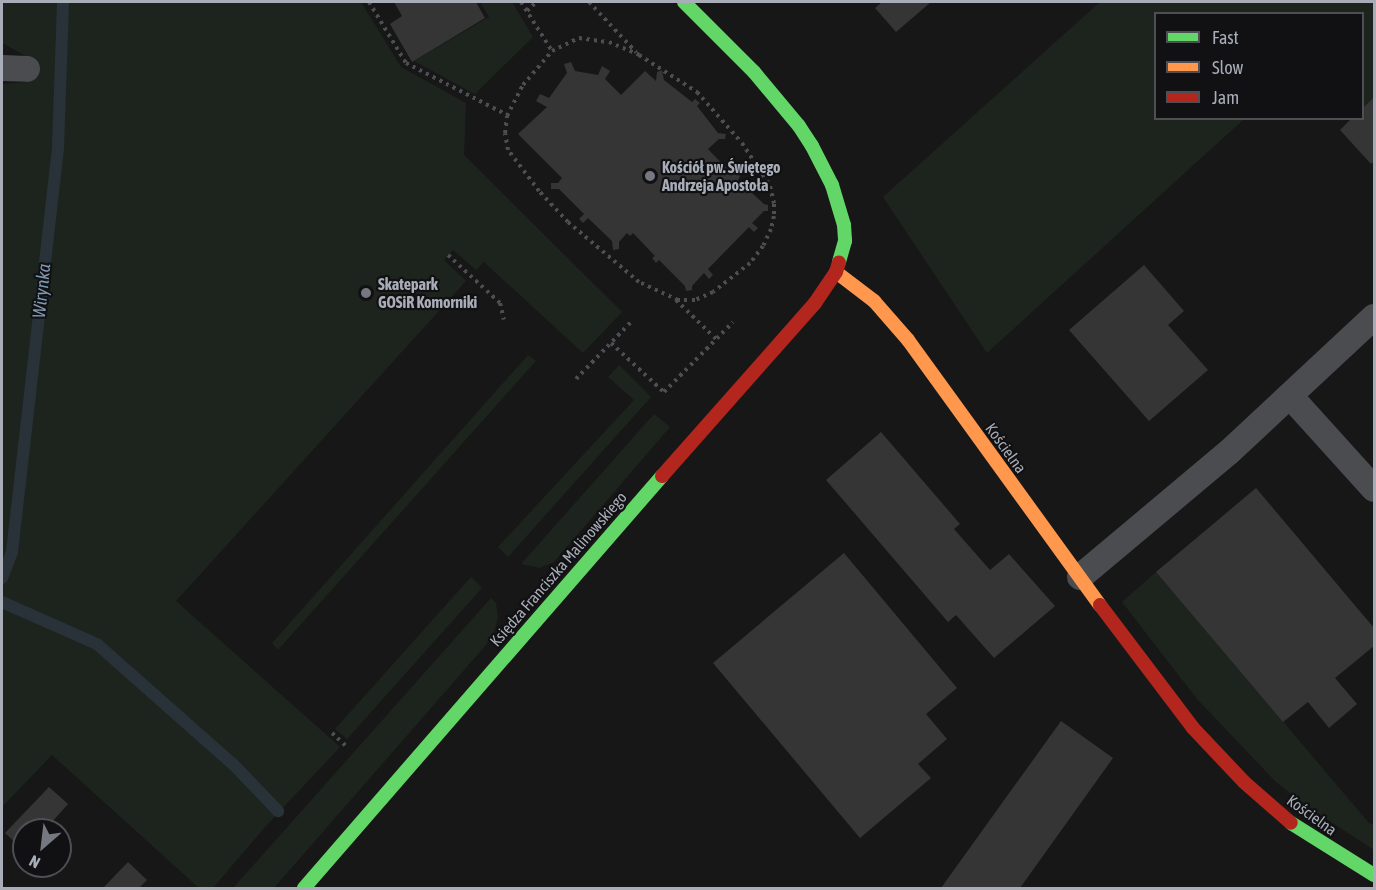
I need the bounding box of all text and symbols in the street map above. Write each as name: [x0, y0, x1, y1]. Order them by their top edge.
legend: [1154, 12, 1364, 120]
text: Fast: [1212, 27, 1239, 48]
text: Slow: [1212, 57, 1243, 78]
text: Jam: [1212, 87, 1239, 108]
place label: Kościół pw. Świętego Andrzeja Apostoła: [662, 157, 781, 195]
marker: Kościół pw. Świętego Andrzeja Apostoła: [643, 169, 657, 183]
water label: Wirynka: [28, 263, 56, 319]
place label: Skatepark GOSiR Komorniki: [378, 274, 477, 312]
marker: Skatepark GOSiR Komorniki: [359, 286, 373, 300]
street label: Kościelna: [981, 419, 1031, 477]
street label: Księdza Franciszka Malinowskiego: [486, 488, 630, 650]
street label: Kościelna: [1283, 790, 1341, 840]
north arrow: [12, 818, 72, 878]
text: N: [26, 852, 43, 872]

